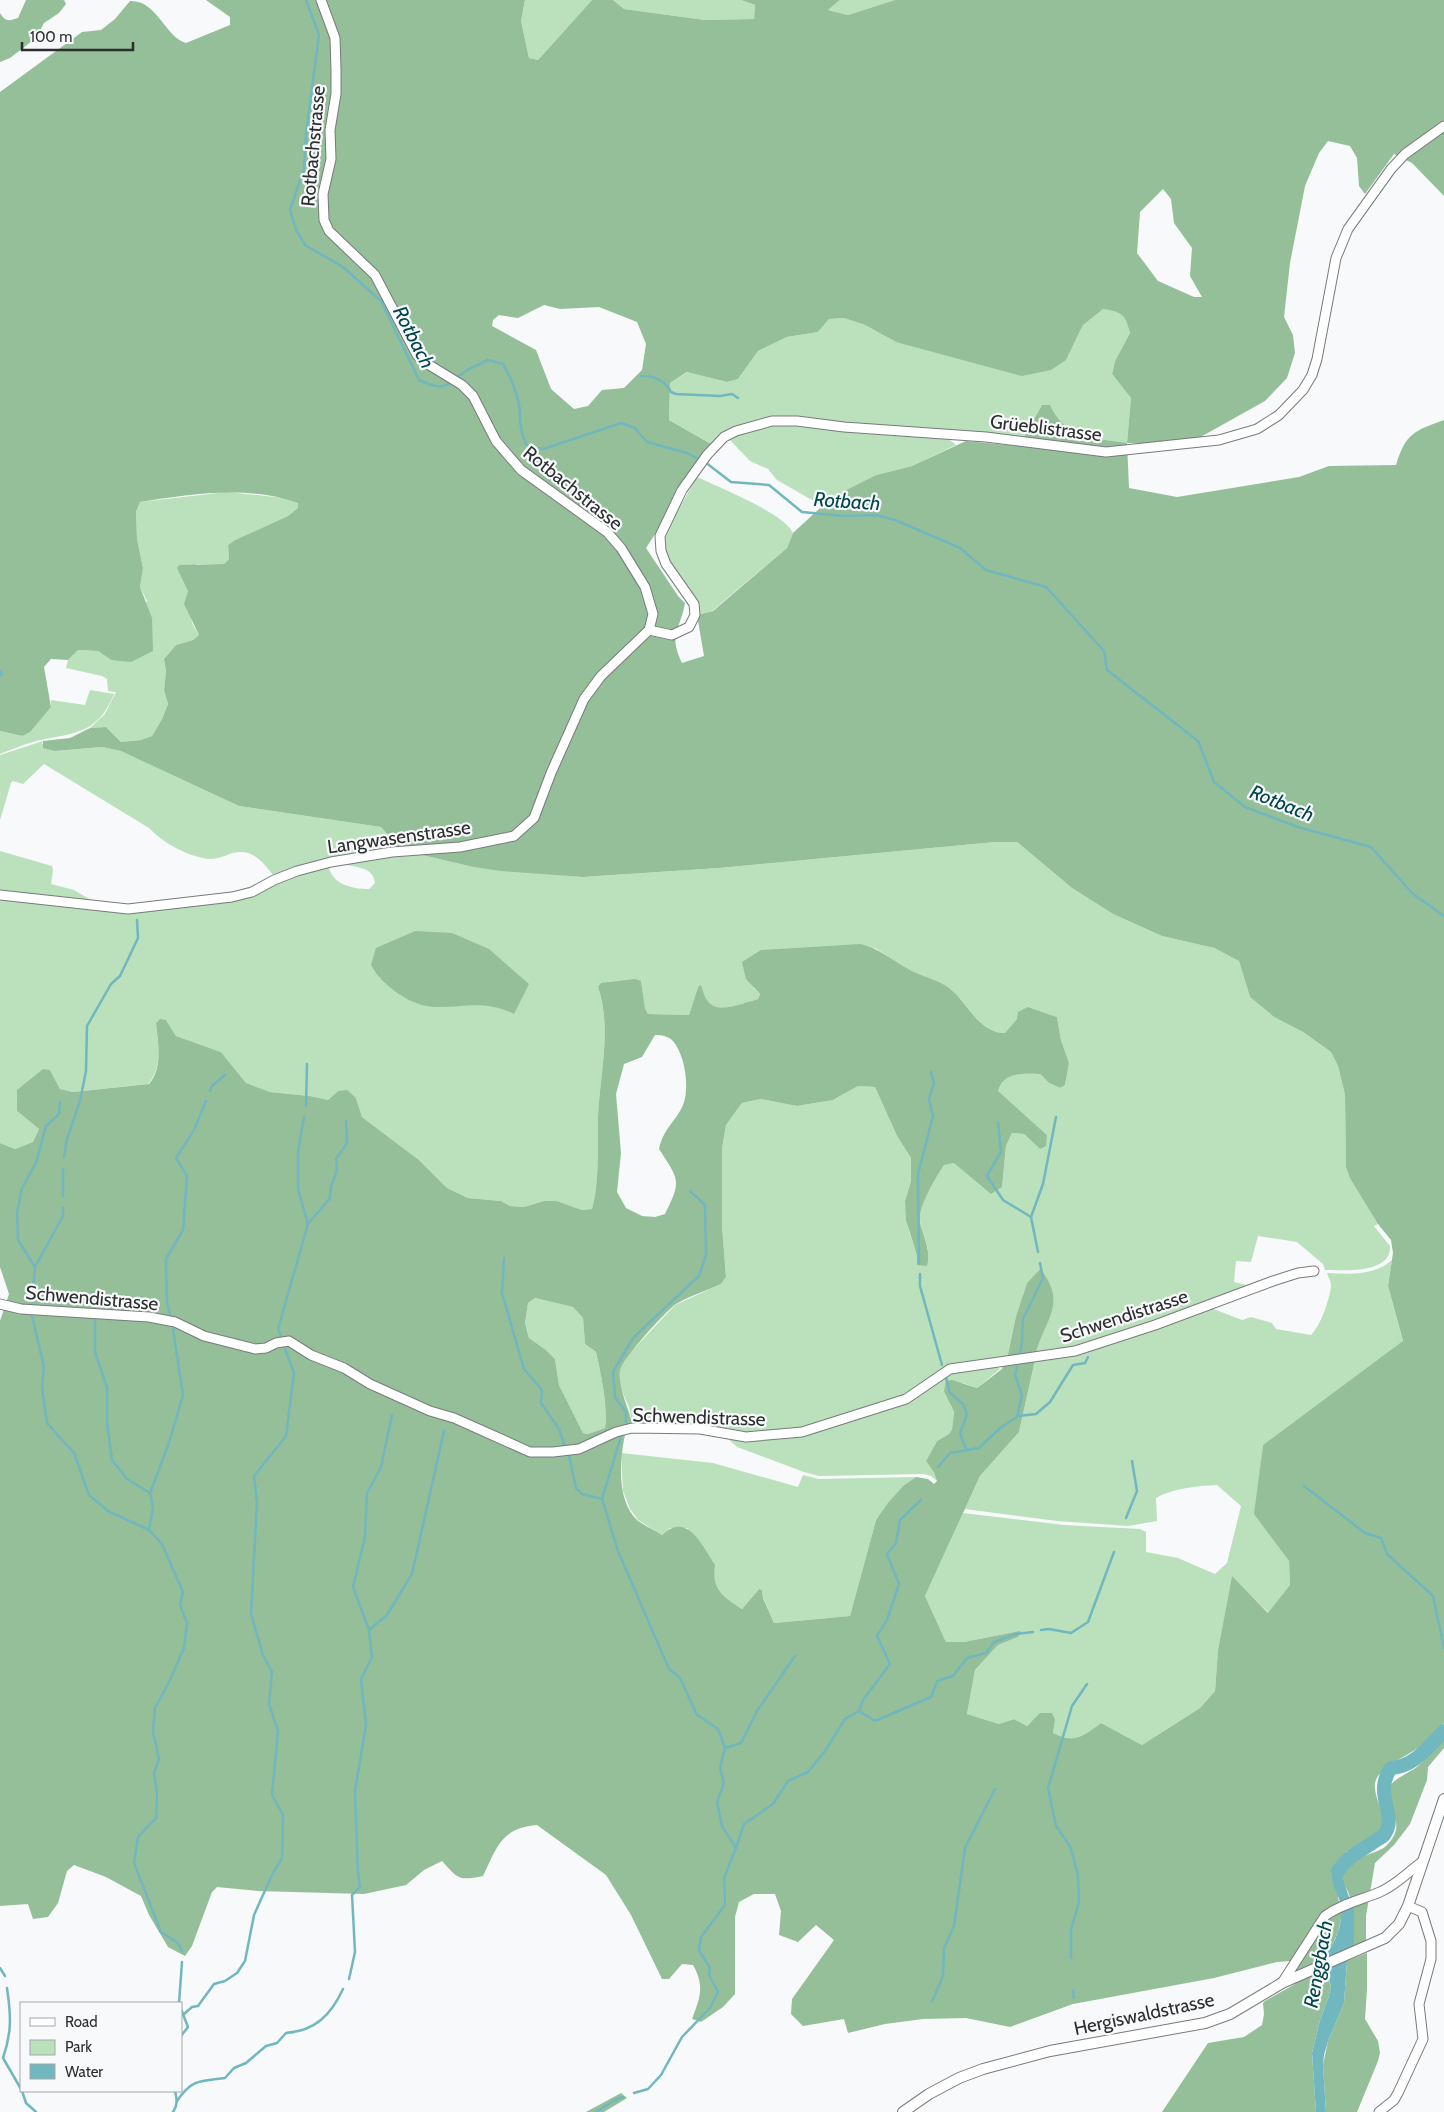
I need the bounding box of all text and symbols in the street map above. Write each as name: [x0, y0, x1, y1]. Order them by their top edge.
scale bar: [22, 20, 134, 52]
text: 100 m: [30, 28, 72, 46]
street label: Rotbachstrasse: [296, 84, 330, 207]
water label: Rotbach: [388, 302, 440, 372]
street label: Grüeblistrasse: [989, 410, 1103, 446]
street label: Rotbachstrasse: [519, 441, 628, 535]
water label: Rotbach: [813, 487, 881, 515]
water label: Rotbach: [1247, 779, 1317, 827]
street label: Langwasenstrasse: [326, 816, 472, 858]
street label: Schwendistrasse: [25, 1281, 160, 1315]
street label: Schwendistrasse: [1057, 1284, 1191, 1348]
street label: Schwendistrasse: [632, 1403, 766, 1431]
water label: Renggbach: [1299, 1918, 1337, 2010]
street label: Hergiswaldstrasse: [1072, 1988, 1217, 2040]
legend: [20, 2002, 182, 2092]
text: Road: [65, 2013, 98, 2031]
text: Park: [65, 2038, 92, 2056]
text: Water: [65, 2063, 103, 2081]

